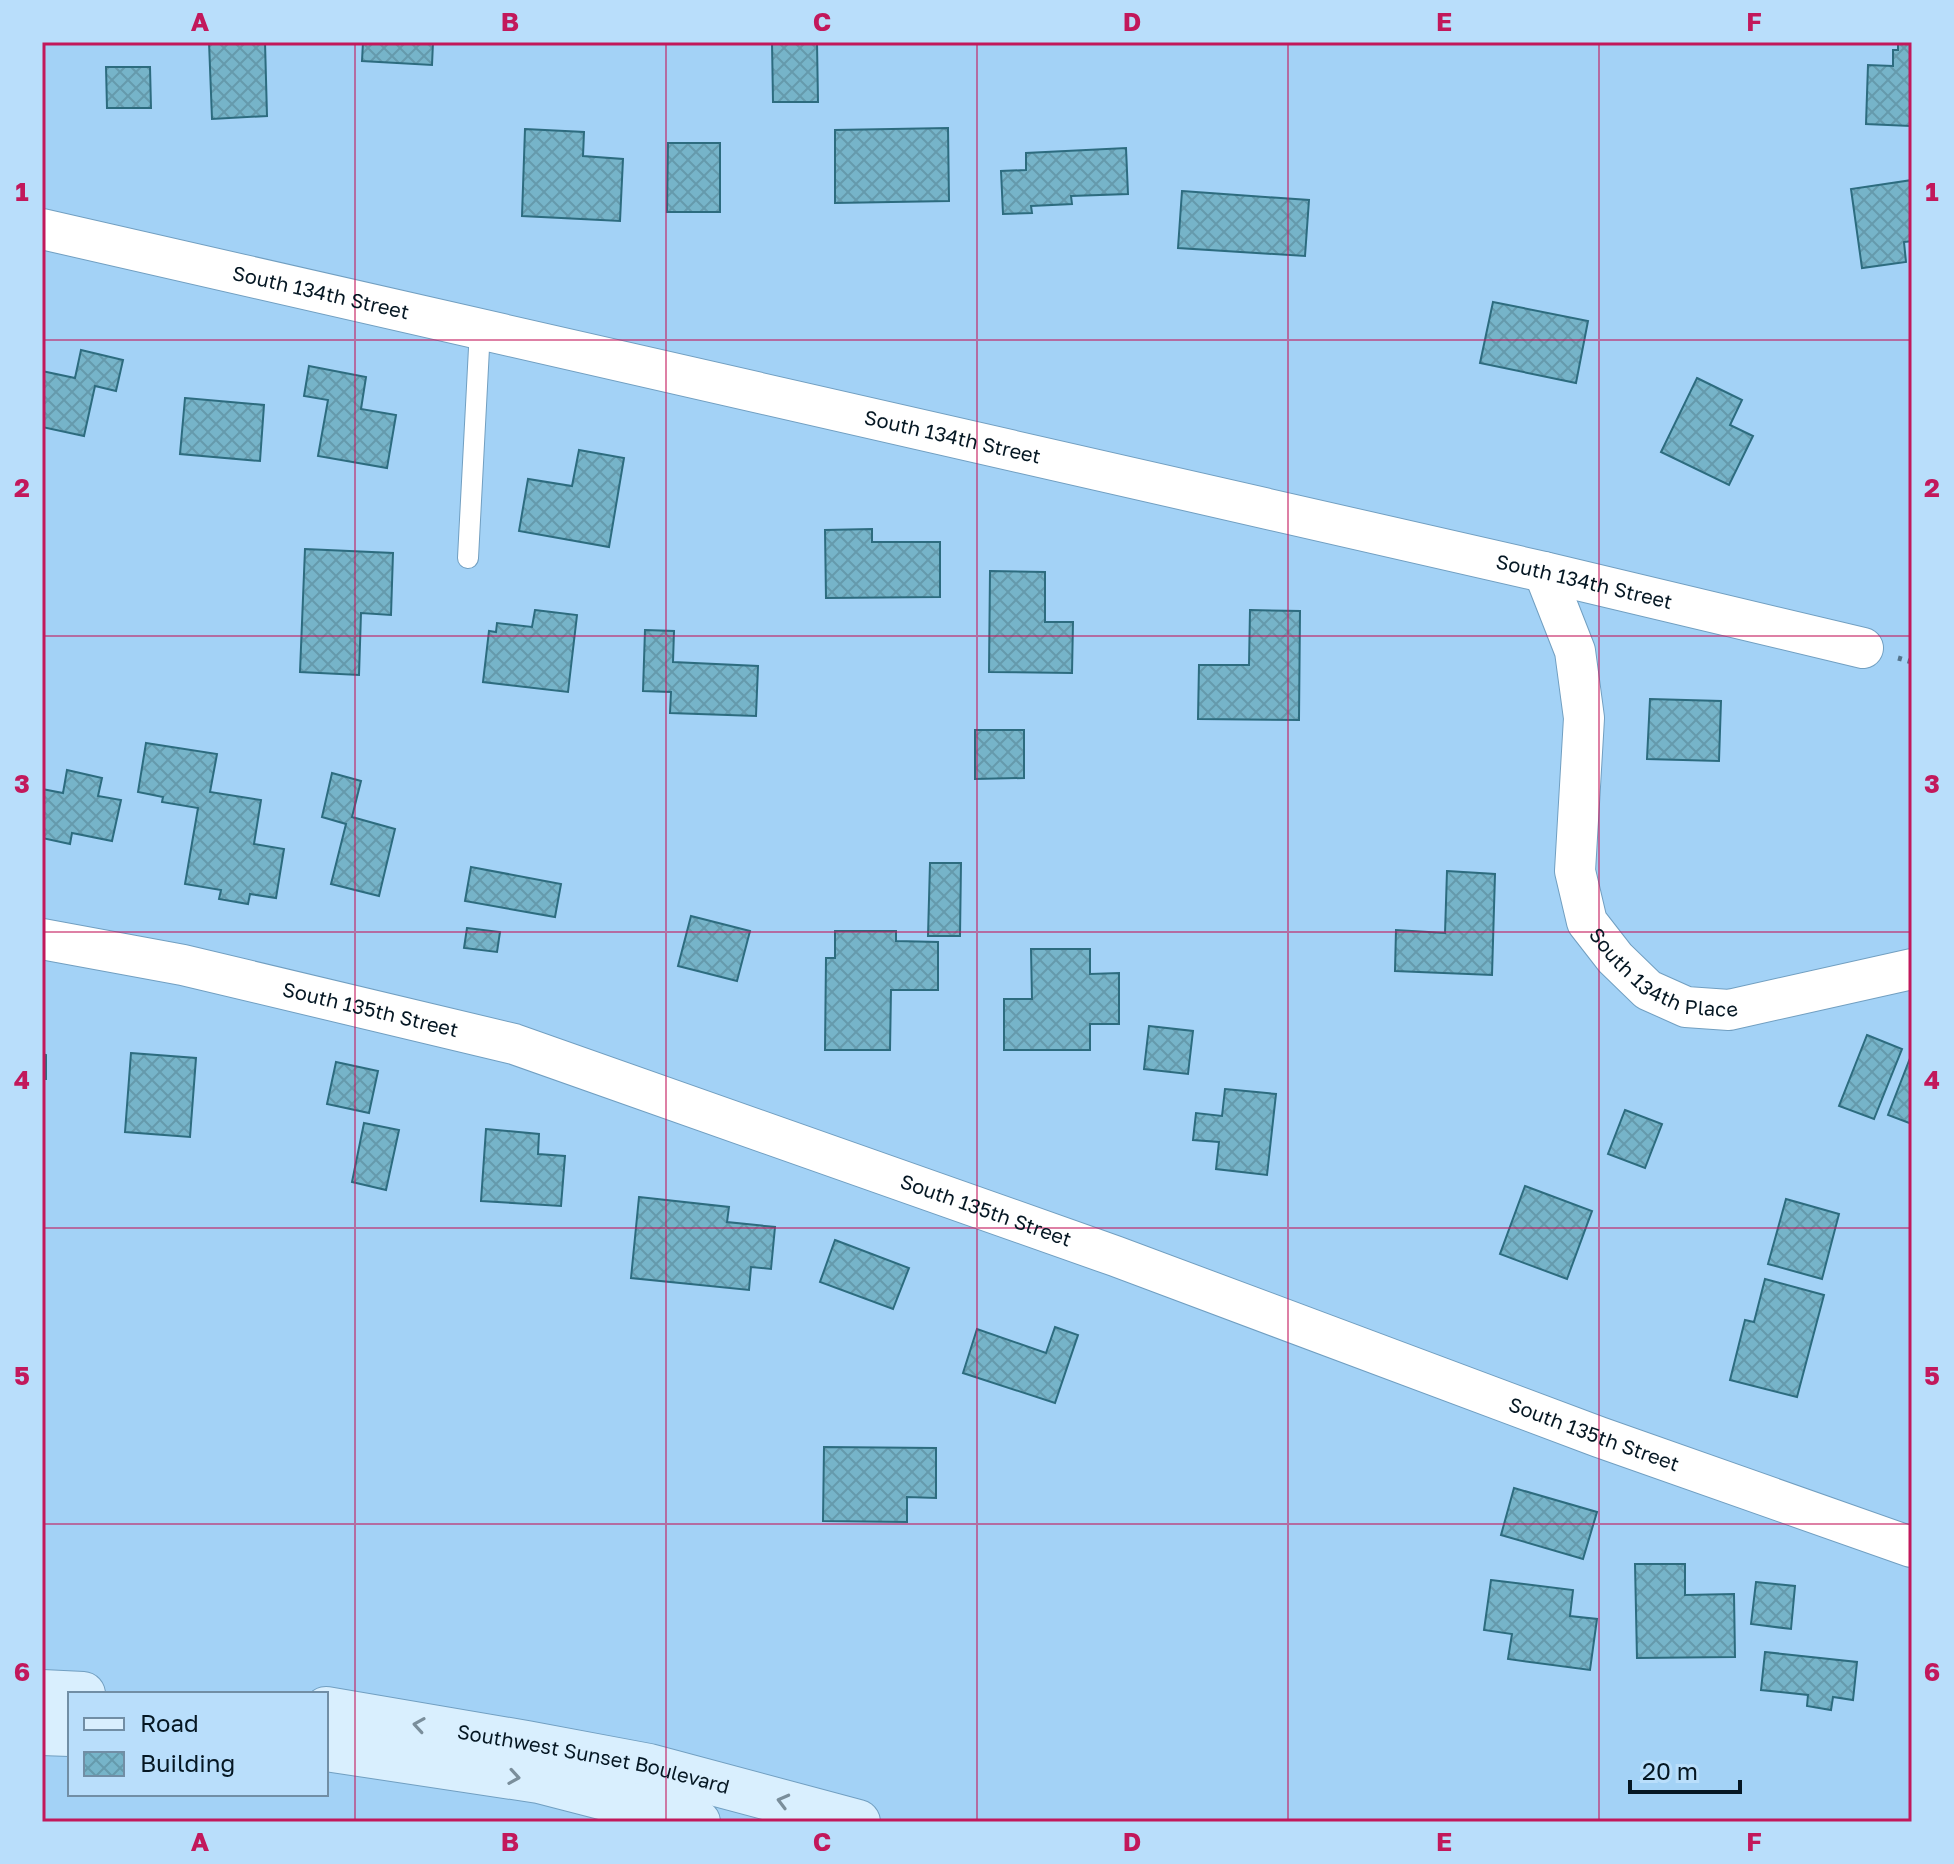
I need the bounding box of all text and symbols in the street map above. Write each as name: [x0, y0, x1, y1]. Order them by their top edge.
text: A: [191, 6, 210, 37]
text: B: [501, 6, 519, 37]
text: C: [813, 6, 831, 37]
text: D: [1123, 6, 1141, 37]
text: E: [1436, 6, 1452, 37]
text: F: [1746, 6, 1762, 37]
text: 1: [15, 176, 29, 207]
text: 1: [1925, 176, 1939, 207]
street label: South 134th Street: [230, 260, 412, 323]
street label: South 134th Street: [862, 404, 1043, 468]
text: 2: [14, 472, 30, 503]
text: 2: [1924, 472, 1940, 503]
street label: South 134th Street: [1494, 548, 1675, 613]
text: 3: [14, 768, 30, 799]
text: 3: [1924, 768, 1940, 799]
street label: South 134th Place: [1585, 922, 1740, 1021]
street label: South 135th Street: [280, 976, 461, 1041]
text: 4: [14, 1064, 30, 1095]
text: 4: [1924, 1064, 1940, 1095]
street label: South 135th Street: [897, 1168, 1075, 1251]
text: 5: [14, 1360, 30, 1391]
text: 5: [1924, 1360, 1940, 1391]
street label: South 135th Street: [1506, 1391, 1683, 1475]
text: 6: [14, 1656, 30, 1687]
text: 6: [1924, 1656, 1940, 1687]
legend: [68, 1692, 328, 1796]
text: Road: [140, 1708, 199, 1737]
one-way arrow: [412, 1717, 426, 1734]
street label: Southwest Sunset Boulevard: [456, 1719, 732, 1798]
scale bar: [1630, 1744, 1740, 1794]
text: Building: [140, 1748, 235, 1777]
text: 20 m: [1642, 1756, 1698, 1785]
one-way arrow: [507, 1768, 521, 1785]
one-way arrow: [776, 1794, 790, 1810]
text: A: [191, 1826, 210, 1857]
text: B: [501, 1826, 519, 1857]
text: C: [813, 1826, 831, 1857]
text: D: [1123, 1826, 1141, 1857]
text: E: [1436, 1826, 1452, 1857]
text: F: [1746, 1826, 1762, 1857]

